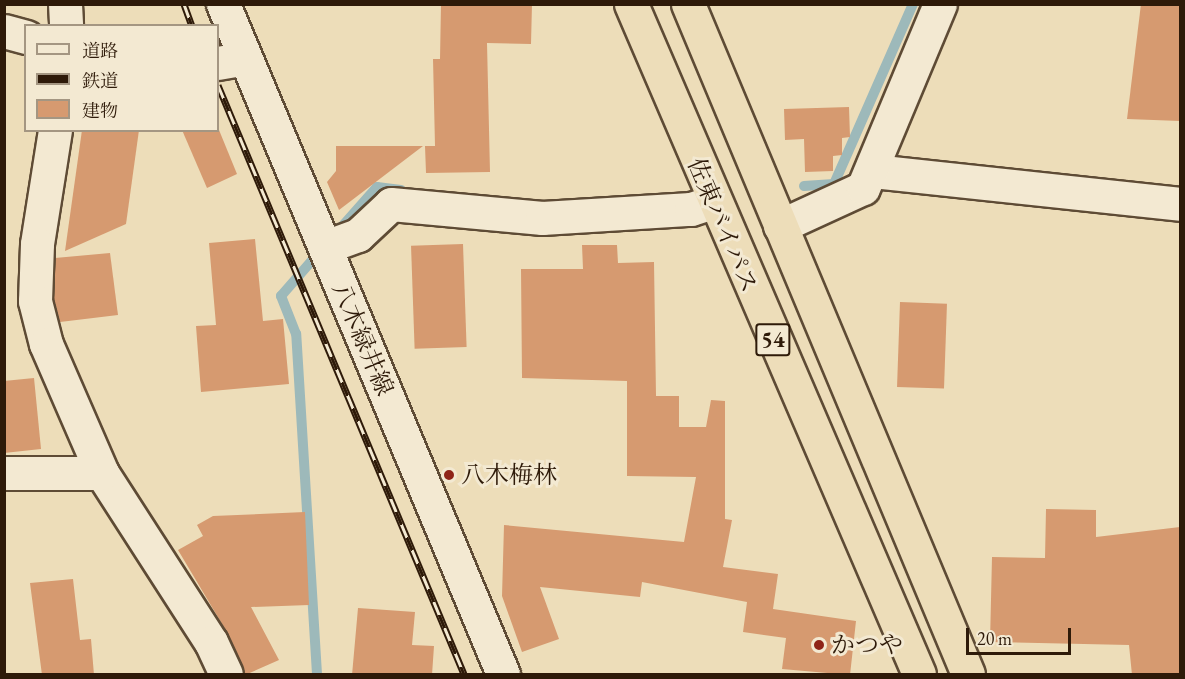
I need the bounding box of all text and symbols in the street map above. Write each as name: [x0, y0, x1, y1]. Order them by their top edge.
legend: [24, 24, 219, 132]
text: 道路: [82, 39, 118, 62]
text: 鉄道: [82, 69, 118, 92]
text: 建物: [82, 99, 118, 122]
street label: 佐東バイパス: [682, 153, 764, 297]
street label: 八木緑井線: [326, 278, 400, 400]
road number: 54: [755, 321, 791, 359]
place label: 八木梅林: [461, 461, 557, 489]
marker: 八木梅林: [442, 468, 456, 482]
scale bar: [969, 616, 1074, 654]
text: 20 m: [977, 627, 1012, 650]
place label: かつや: [831, 631, 903, 659]
marker: かつや: [812, 638, 826, 652]

